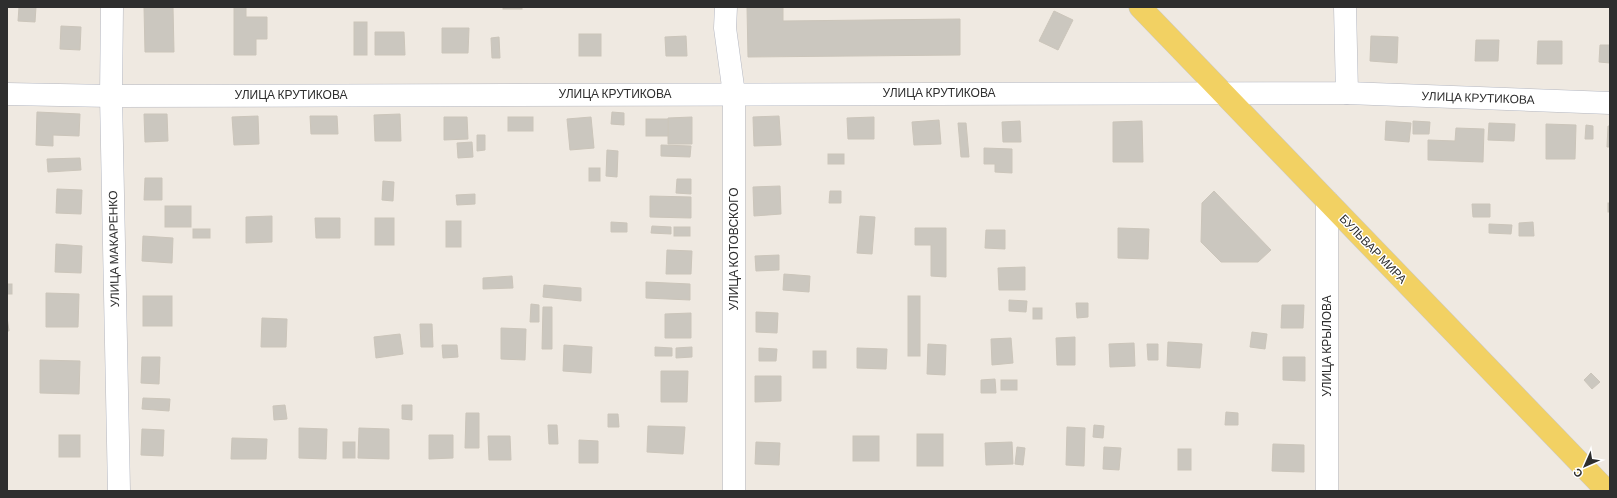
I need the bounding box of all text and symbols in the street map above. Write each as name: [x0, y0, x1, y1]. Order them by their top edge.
street label: УЛИЦА КРУТИКОВА: [882, 85, 996, 100]
street label: УЛИЦА КРУТИКОВА: [558, 86, 672, 101]
street label: УЛИЦА КРУТИКОВА: [234, 87, 348, 102]
street label: УЛИЦА КРУТИКОВА: [1421, 88, 1535, 107]
street label: УЛИЦА КОТОВСКОГО: [726, 188, 741, 310]
street label: УЛИЦА МАКАРЕНКО: [105, 190, 122, 308]
street label: БУЛЬВАР МИРА: [1337, 211, 1410, 286]
street label: УЛИЦА КРЫЛОВА: [1319, 295, 1334, 397]
north arrow: [1565, 446, 1605, 486]
text: С: [1570, 466, 1585, 481]

